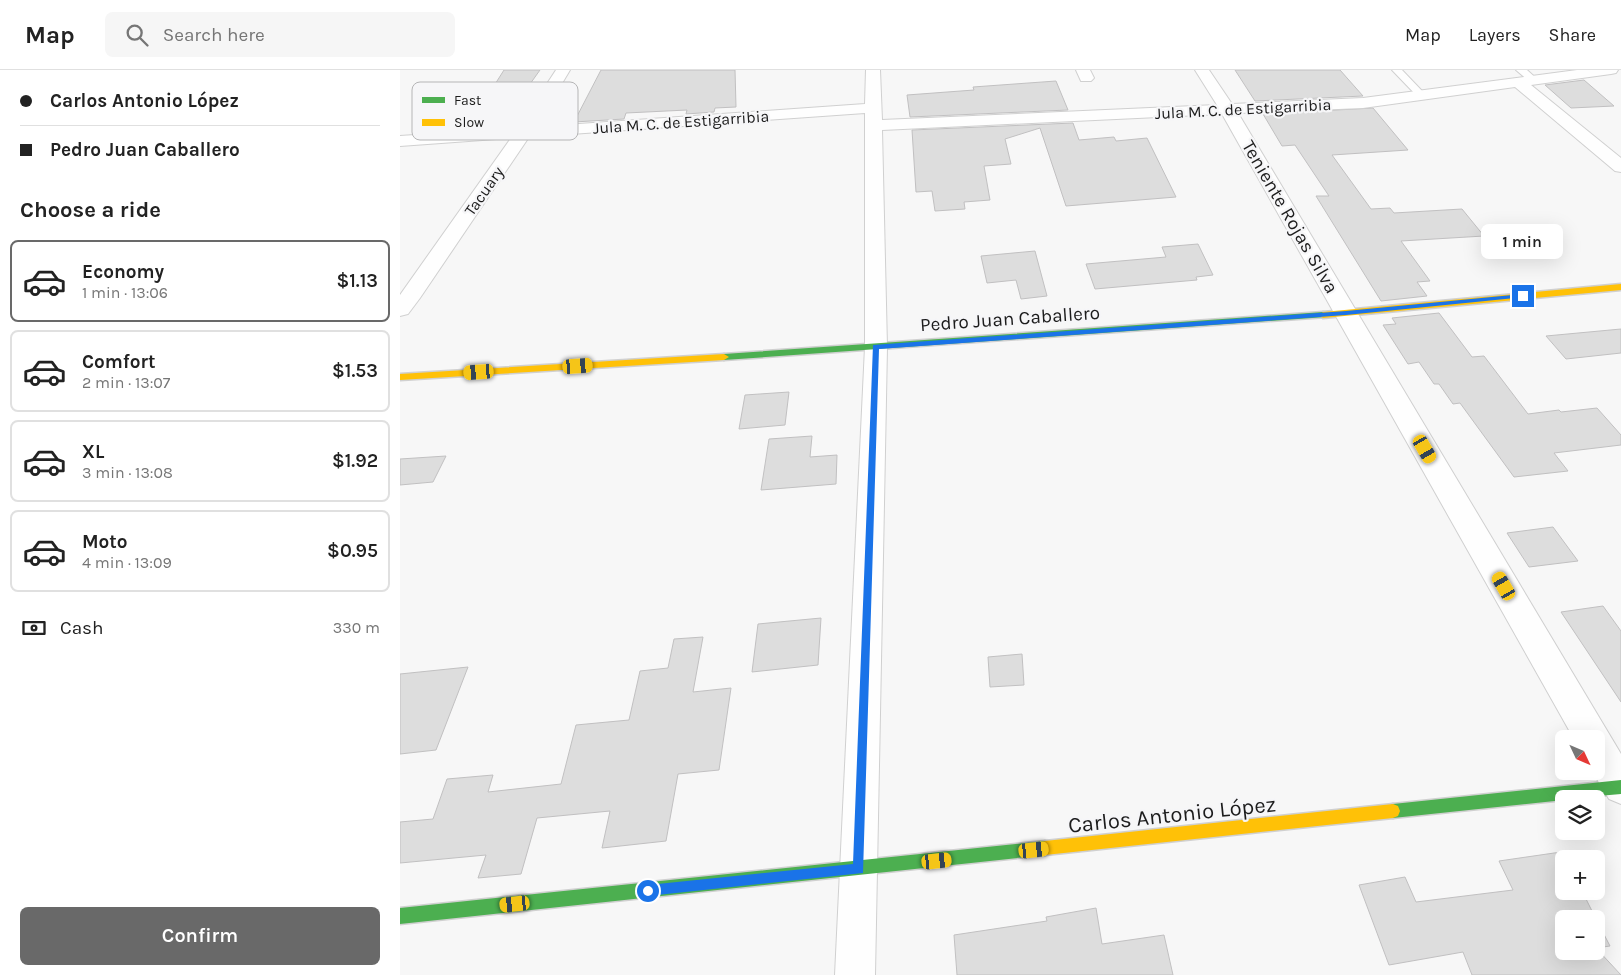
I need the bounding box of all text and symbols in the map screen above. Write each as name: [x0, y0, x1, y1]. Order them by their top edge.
search box: [105, 12, 455, 57]
text: Map: [25, 21, 75, 49]
icon: search: [123, 21, 151, 49]
text: Search here: [163, 24, 265, 46]
text: Map: [1405, 24, 1441, 46]
text: Layers: [1469, 24, 1521, 46]
text: Share: [1549, 24, 1596, 46]
legend: [412, 82, 578, 140]
text: Carlos Antonio López: [50, 90, 239, 112]
text: Fast: [454, 92, 481, 109]
street label: Jula M. C. de Estigarribia: [1154, 95, 1332, 123]
street label: Jula M. C. de Estigarribia: [592, 106, 770, 138]
text: Slow: [454, 114, 484, 131]
street label: Teniente Rojas Silva: [1237, 137, 1343, 297]
text: Pedro Juan Caballero: [50, 139, 240, 161]
street label: Tacuary: [460, 162, 508, 219]
text: Choose a ride: [20, 197, 161, 223]
callout: 1 min: [1482, 224, 1564, 258]
text: 1 min: [1502, 232, 1542, 251]
icon: car: [22, 259, 67, 304]
text: Economy: [82, 261, 164, 283]
text: $1.13: [336, 270, 378, 292]
text: 1 min · 13:06: [82, 283, 168, 302]
route end: [1512, 285, 1534, 307]
street label: Pedro Juan Caballero: [919, 302, 1101, 336]
icon: car: [22, 349, 67, 394]
text: Comfort: [82, 351, 156, 373]
car: [562, 357, 593, 375]
text: $1.53: [332, 360, 378, 382]
car: [463, 363, 494, 381]
text: 2 min · 13:07: [82, 373, 170, 392]
car: [1411, 432, 1438, 466]
icon: car: [22, 439, 67, 484]
text: XL: [82, 441, 104, 463]
text: $1.92: [332, 450, 378, 472]
text: 3 min · 13:08: [82, 463, 173, 482]
icon: car: [22, 529, 67, 574]
text: Moto: [82, 531, 128, 553]
text: $0.95: [327, 540, 378, 562]
text: 4 min · 13:09: [82, 553, 172, 572]
car: [1490, 569, 1517, 603]
icon: cash: [20, 614, 48, 642]
text: Cash: [60, 617, 104, 639]
text: 330 m: [333, 618, 380, 637]
north arrow: [1555, 730, 1605, 780]
map controls: [1555, 730, 1605, 960]
button: layers: [1555, 790, 1605, 840]
street label: Carlos Antonio López: [1067, 791, 1277, 839]
car: [1018, 841, 1049, 859]
button: +: [1555, 850, 1605, 900]
car: [921, 852, 952, 870]
route start: [637, 880, 659, 902]
car: [499, 895, 530, 913]
button: Confirm: [20, 907, 380, 965]
button: −: [1555, 910, 1605, 960]

